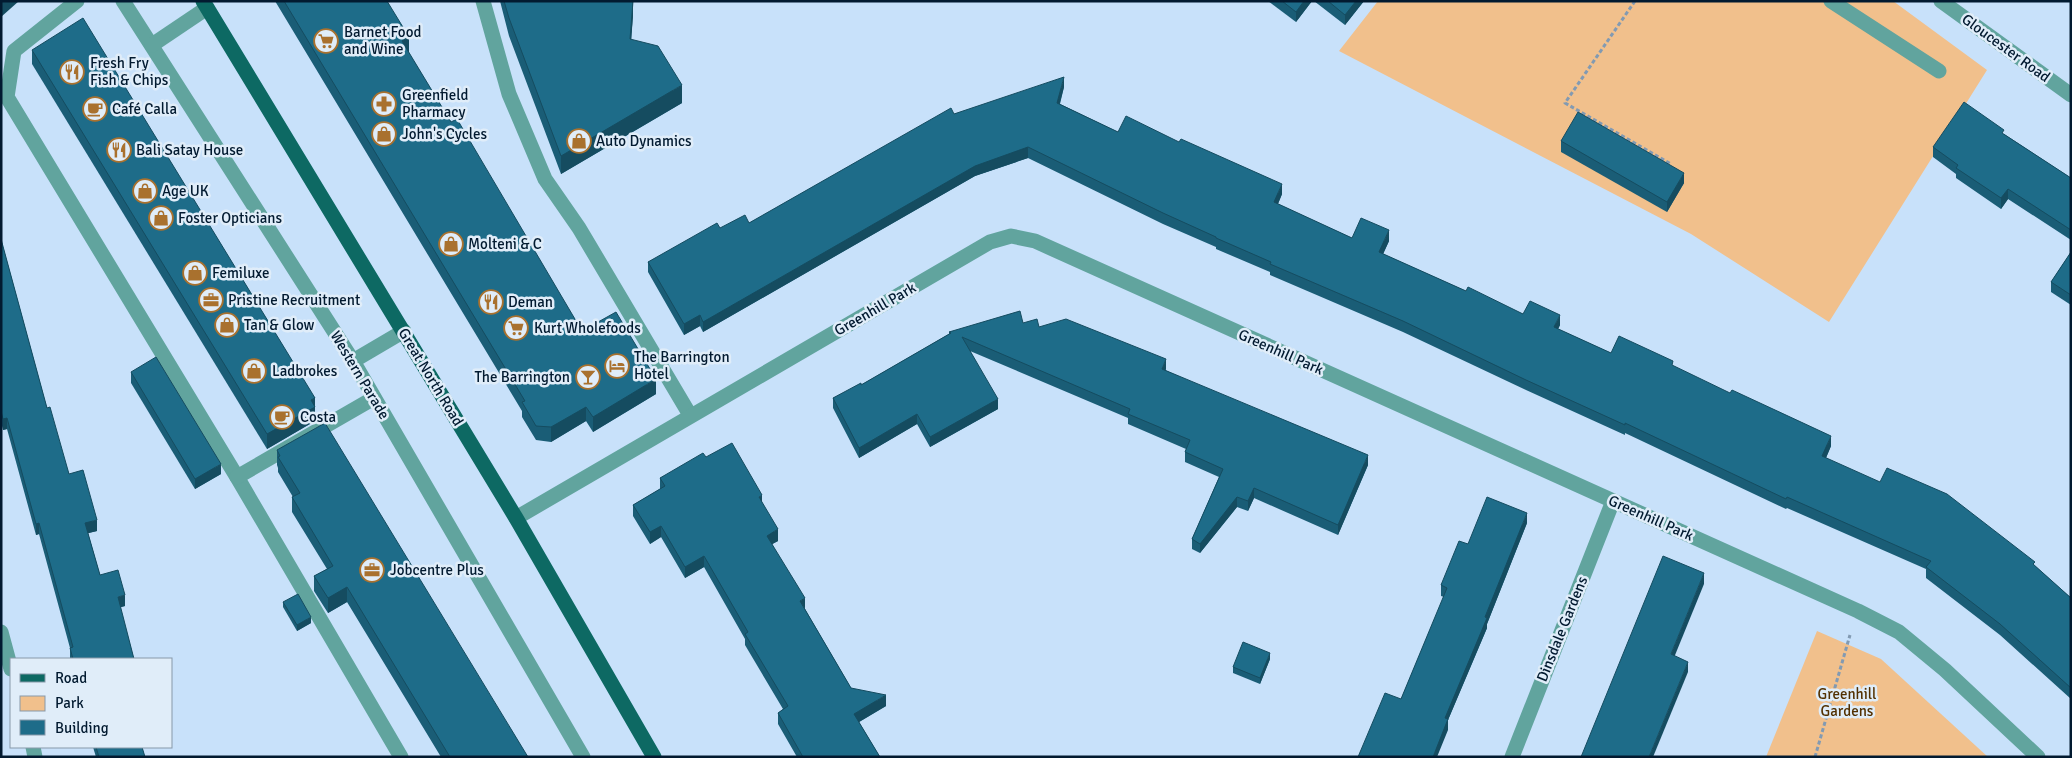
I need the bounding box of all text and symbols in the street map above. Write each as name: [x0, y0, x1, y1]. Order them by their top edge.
street label: Gloucester Road: [1958, 10, 2054, 86]
place label: Barnet Food and Wine: [344, 23, 421, 58]
supermarket icon: Barnet Food and Wine: [313, 28, 339, 54]
place label: Fresh Fry Fish & Chips: [90, 54, 169, 89]
restaurant icon: Fresh Fry Fish & Chips: [59, 59, 85, 85]
place label: Greenfield Pharmacy: [402, 86, 469, 121]
pharmacy icon: Greenfield Pharmacy: [371, 91, 397, 117]
cafe icon: Café Calla: [82, 96, 108, 122]
place label: Café Calla: [112, 100, 177, 118]
shop icon: John's Cycles: [371, 121, 397, 147]
place label: John's Cycles: [402, 125, 488, 143]
shop icon: Auto Dynamics: [566, 128, 592, 154]
place label: Auto Dynamics: [596, 132, 692, 150]
restaurant icon: Bali Satay House: [106, 137, 132, 163]
place label: Bali Satay House: [136, 141, 243, 159]
shop icon: Age UK: [132, 178, 158, 204]
place label: Age UK: [162, 182, 209, 200]
shop icon: Foster Opticians: [148, 205, 174, 231]
place label: Foster Opticians: [178, 209, 283, 227]
shop icon: Molteni & C: [438, 231, 464, 257]
place label: Molteni & C: [468, 235, 542, 253]
shop icon: Femiluxe: [182, 260, 208, 286]
place label: Femiluxe: [212, 264, 270, 282]
street label: Greenhill Park: [831, 278, 919, 340]
office icon: Pristine Recruitment: [198, 287, 224, 313]
restaurant icon: Deman: [478, 289, 504, 315]
place label: Pristine Recruitment: [228, 291, 360, 309]
place label: Deman: [508, 293, 553, 311]
shop icon: Tan & Glow: [214, 312, 240, 338]
supermarket icon: Kurt Wholefoods: [503, 315, 529, 341]
place label: Tan & Glow: [244, 316, 315, 334]
place label: Kurt Wholefoods: [534, 319, 641, 337]
street label: Great North Road: [395, 325, 467, 429]
street label: Greenhill Park: [1236, 325, 1327, 379]
street label: Western Parade: [327, 327, 393, 423]
place label: The Barrington Hotel: [634, 348, 730, 383]
hotel icon: The Barrington Hotel: [604, 353, 630, 379]
shop icon: Ladbrokes: [241, 358, 267, 384]
place label: Ladbrokes: [272, 362, 338, 380]
bar icon: The Barrington: [575, 364, 601, 390]
place label: The Barrington: [474, 368, 570, 386]
cafe icon: Costa: [269, 404, 295, 430]
place label: Costa: [300, 408, 336, 426]
street label: Greenhill Park: [1606, 491, 1697, 545]
office icon: Jobcentre Plus: [359, 557, 385, 583]
place label: Jobcentre Plus: [390, 561, 484, 579]
street label: Dinsdale Gardens: [1533, 573, 1591, 684]
legend: [10, 658, 172, 748]
text: Road: [55, 669, 87, 687]
park label: Greenhill Gardens: [1818, 685, 1876, 720]
text: Park: [55, 694, 84, 712]
text: Building: [55, 719, 109, 737]

